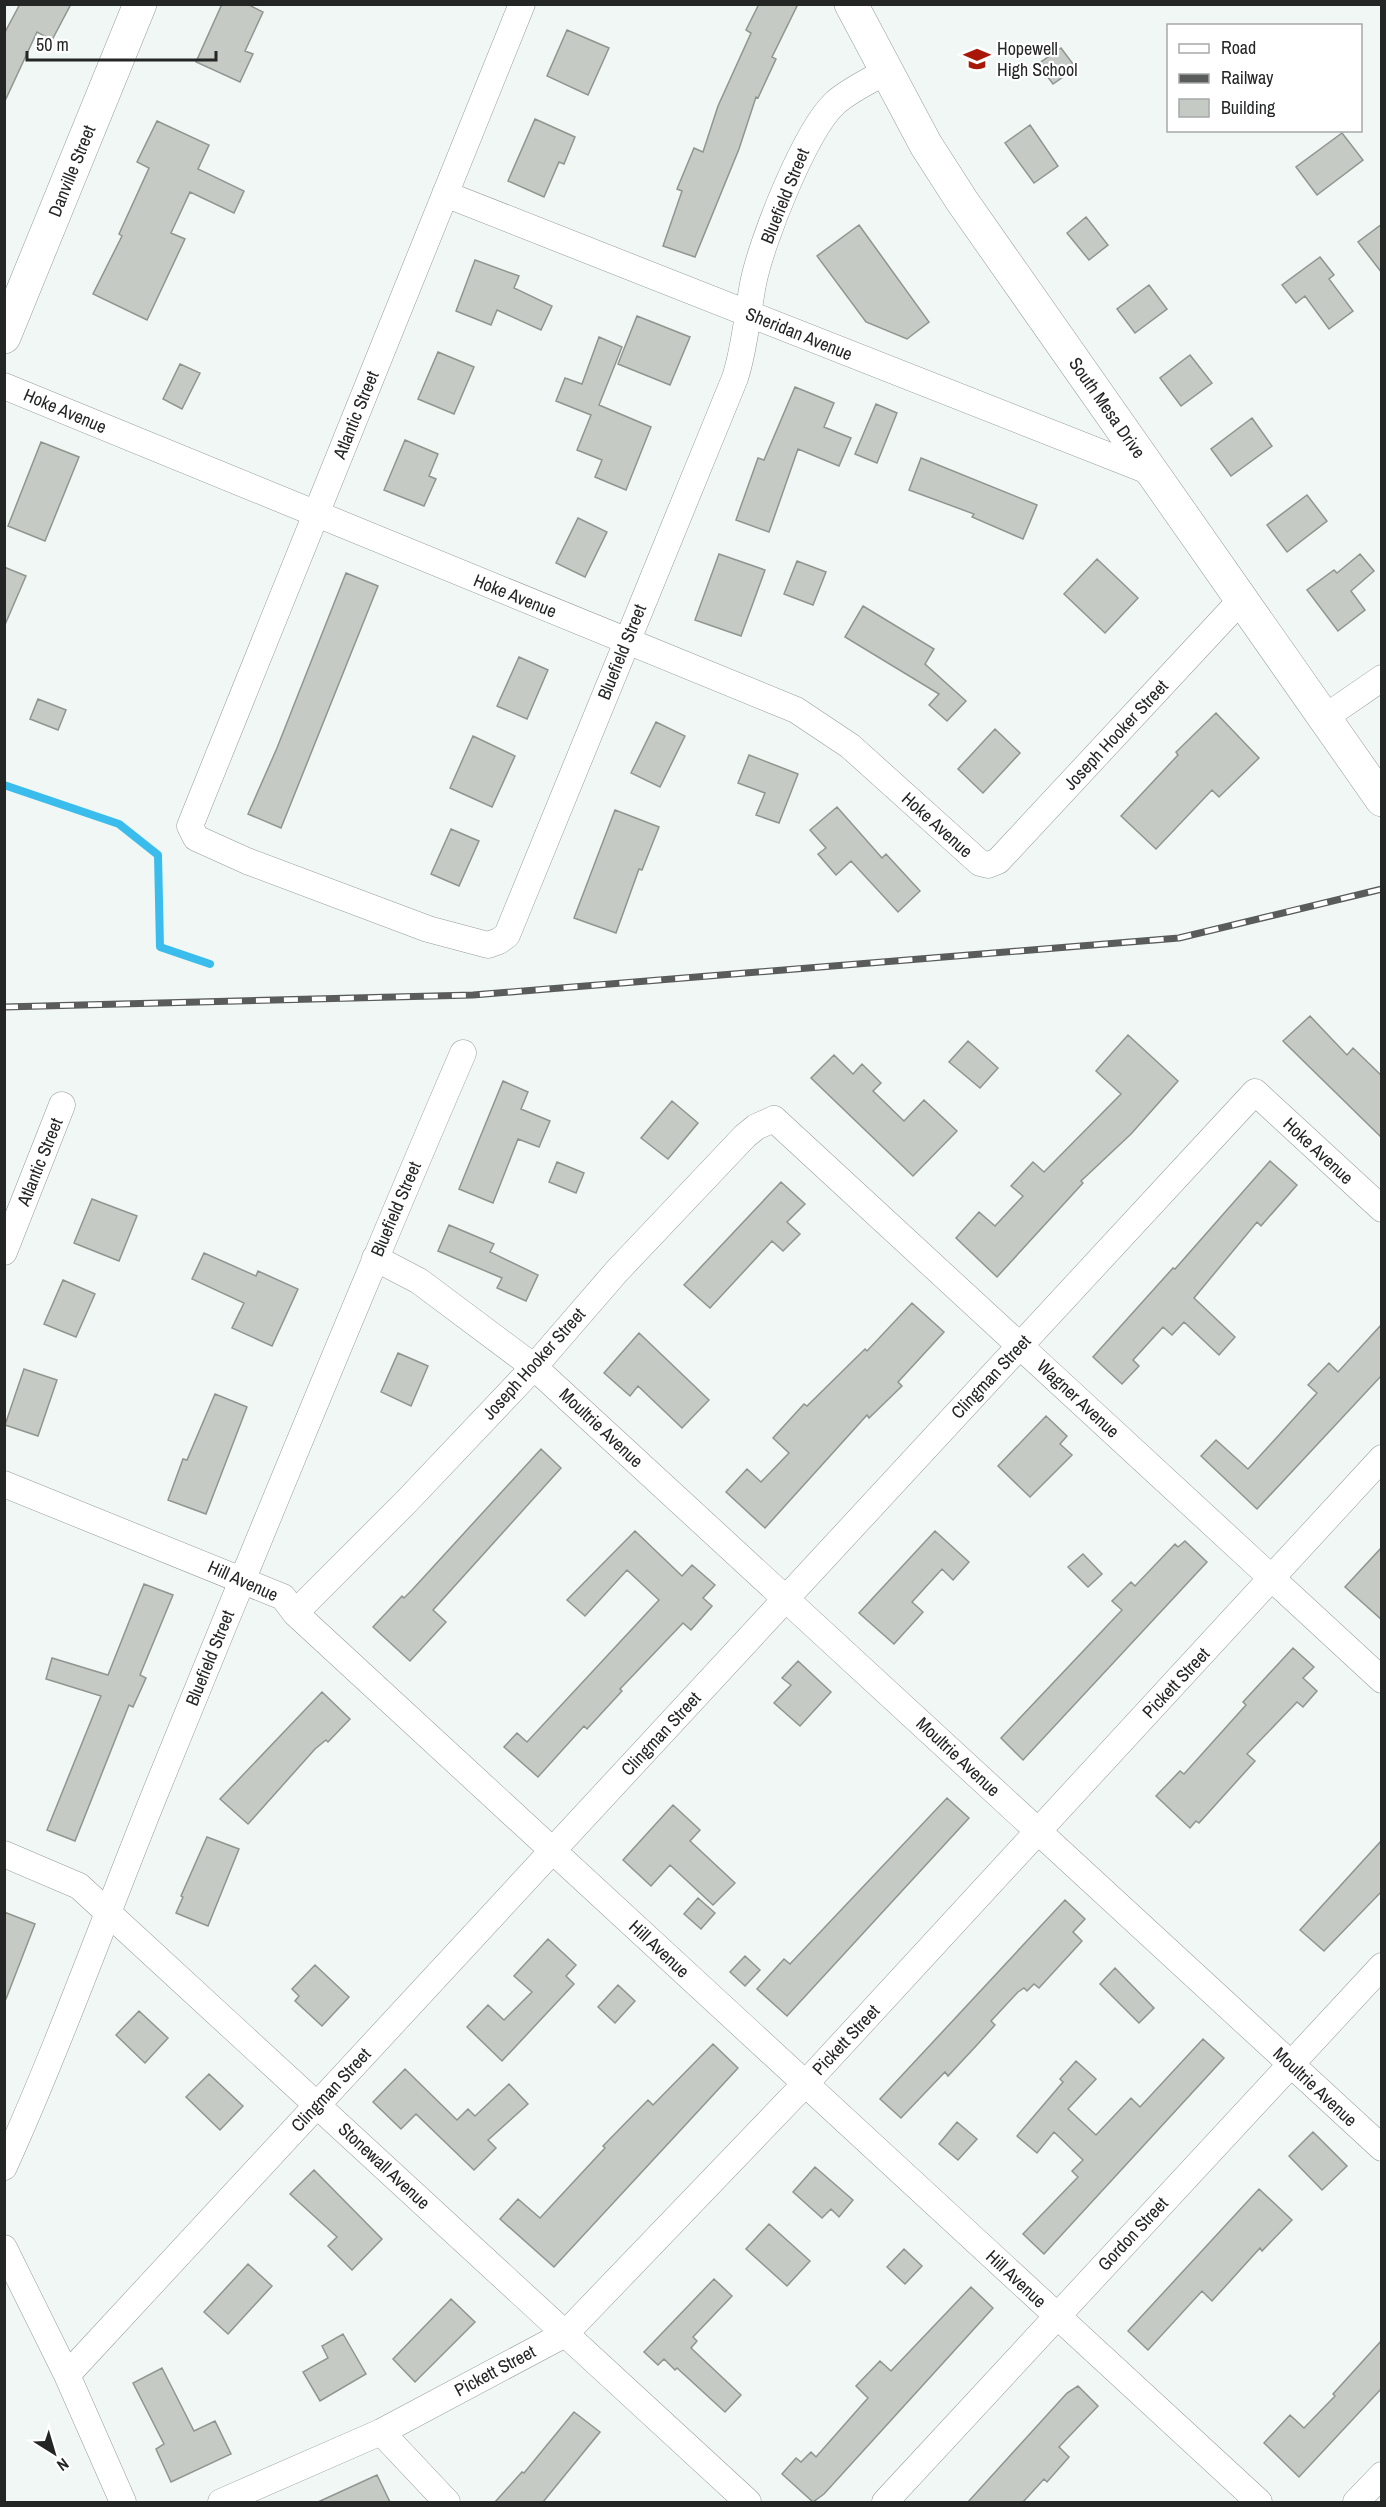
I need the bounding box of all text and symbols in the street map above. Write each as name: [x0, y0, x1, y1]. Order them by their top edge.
scale bar: [27, 24, 216, 62]
legend: [1167, 24, 1362, 132]
text: 50 m: [36, 32, 69, 57]
text: Road: [1221, 35, 1256, 60]
place label: Hopewell High School: [997, 36, 1077, 82]
school or university icon: Hopewell High School: [962, 44, 992, 74]
text: Railway: [1221, 65, 1274, 90]
text: Building: [1221, 95, 1276, 120]
street label: Danville Street: [42, 121, 101, 220]
street label: Bluefield Street: [754, 144, 815, 247]
street label: Sheridan Avenue: [742, 301, 856, 366]
street label: South Mesa Drive: [1063, 352, 1152, 463]
street label: Atlantic Street: [326, 367, 384, 463]
street label: Hoke Avenue: [20, 382, 110, 439]
street label: Hoke Avenue: [470, 568, 560, 624]
street label: Bluefield Street: [591, 600, 652, 703]
street label: Joseph Hooker Street: [1058, 674, 1173, 795]
street label: Hoke Avenue: [896, 786, 978, 863]
street label: Hoke Avenue: [1278, 1112, 1359, 1190]
street label: Atlantic Street: [10, 1114, 68, 1210]
street label: Bluefield Street: [364, 1157, 427, 1260]
street label: Joseph Hooker Street: [477, 1302, 591, 1425]
street label: Clingman Street: [945, 1329, 1036, 1424]
street label: Wagner Avenue: [1032, 1354, 1125, 1443]
street label: Moultrie Avenue: [554, 1382, 649, 1473]
street label: Hill Avenue: [204, 1554, 282, 1607]
street label: Bluefield Street: [179, 1606, 240, 1709]
street label: Pickett Street: [1136, 1642, 1215, 1724]
street label: Clingman Street: [615, 1686, 706, 1781]
street label: Moultrie Avenue: [911, 1711, 1006, 1802]
street label: Hill Avenue: [624, 1914, 695, 1983]
street label: Pickett Street: [806, 1999, 885, 2081]
street label: Moultrie Avenue: [1268, 2041, 1363, 2132]
street label: Clingman Street: [285, 2042, 376, 2137]
street label: Stonewall Avenue: [333, 2117, 436, 2215]
street label: Gordon Street: [1092, 2191, 1173, 2276]
street label: Hill Avenue: [981, 2244, 1052, 2313]
street label: Pickett Street: [450, 2339, 540, 2402]
north arrow: [24, 2423, 84, 2483]
text: N: [53, 2453, 73, 2477]

